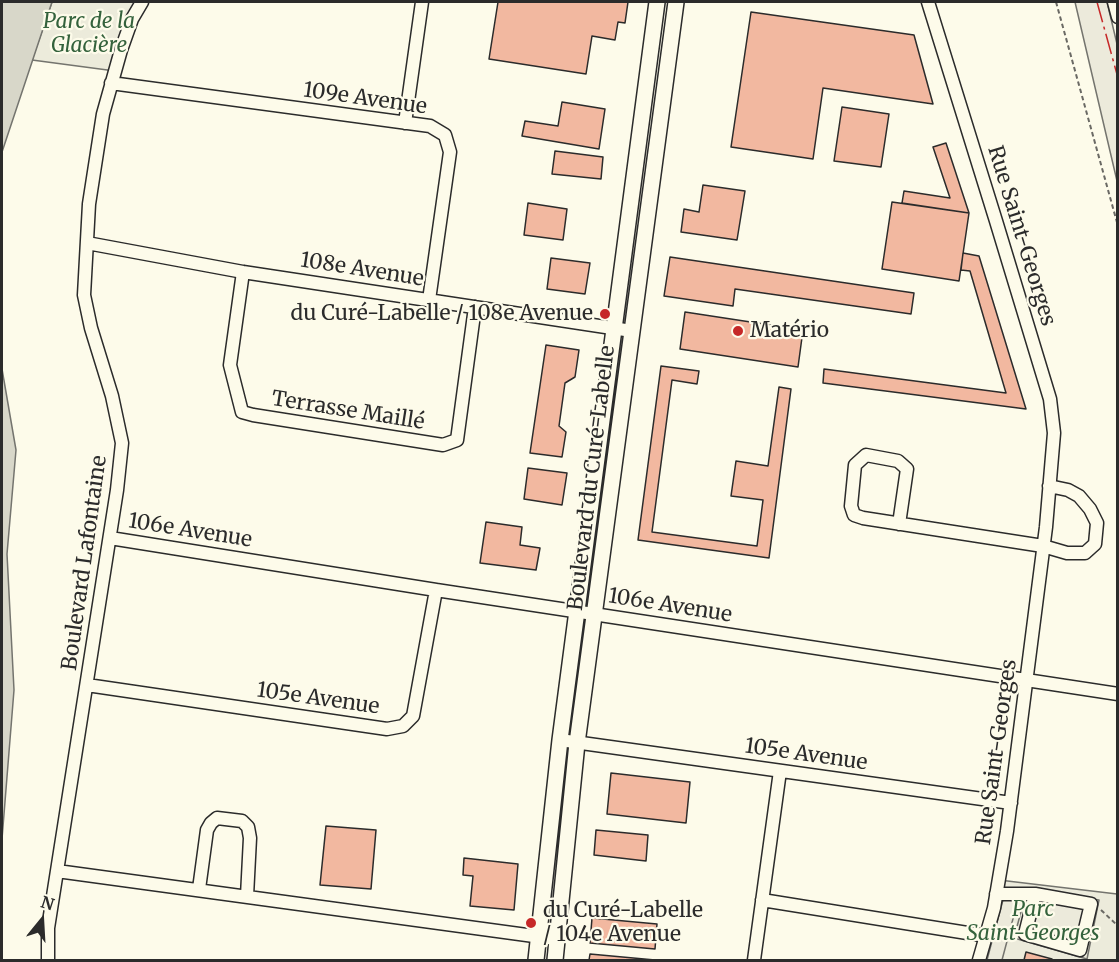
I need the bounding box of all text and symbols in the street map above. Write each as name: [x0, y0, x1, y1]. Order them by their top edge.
park label: Parc de la Glacière: [43, 9, 135, 59]
street label: 109e Avenue: [302, 78, 428, 120]
street label: Rue Saint-Georges: [982, 143, 1060, 329]
street label: 108e Avenue: [299, 248, 425, 292]
place label: du Curé-Labelle / 108e Avenue: [291, 301, 593, 327]
marker: du Curé-Labelle / 108e Avenue: [598, 307, 612, 321]
place label: Matério: [750, 318, 829, 344]
marker: Matério: [731, 324, 745, 338]
street label: Boulevard du Curé-Labelle: [563, 344, 621, 612]
street label: Terrasse Maillé: [270, 386, 426, 436]
street label: Boulevard Lafontaine: [57, 454, 113, 672]
street label: 106e Avenue: [126, 509, 254, 553]
street label: 106e Avenue: [606, 584, 734, 628]
street label: Rue Saint-Georges: [972, 658, 1022, 846]
street label: 105e Avenue: [255, 678, 381, 720]
street label: 105e Avenue: [743, 734, 869, 776]
north arrow: [12, 890, 72, 950]
text: N: [38, 891, 57, 914]
park label: Parc Saint-Georges: [967, 897, 1099, 947]
place label: du Curé-Labelle / 104e Avenue: [543, 898, 703, 948]
marker: du Curé-Labelle / 104e Avenue: [524, 916, 538, 930]

